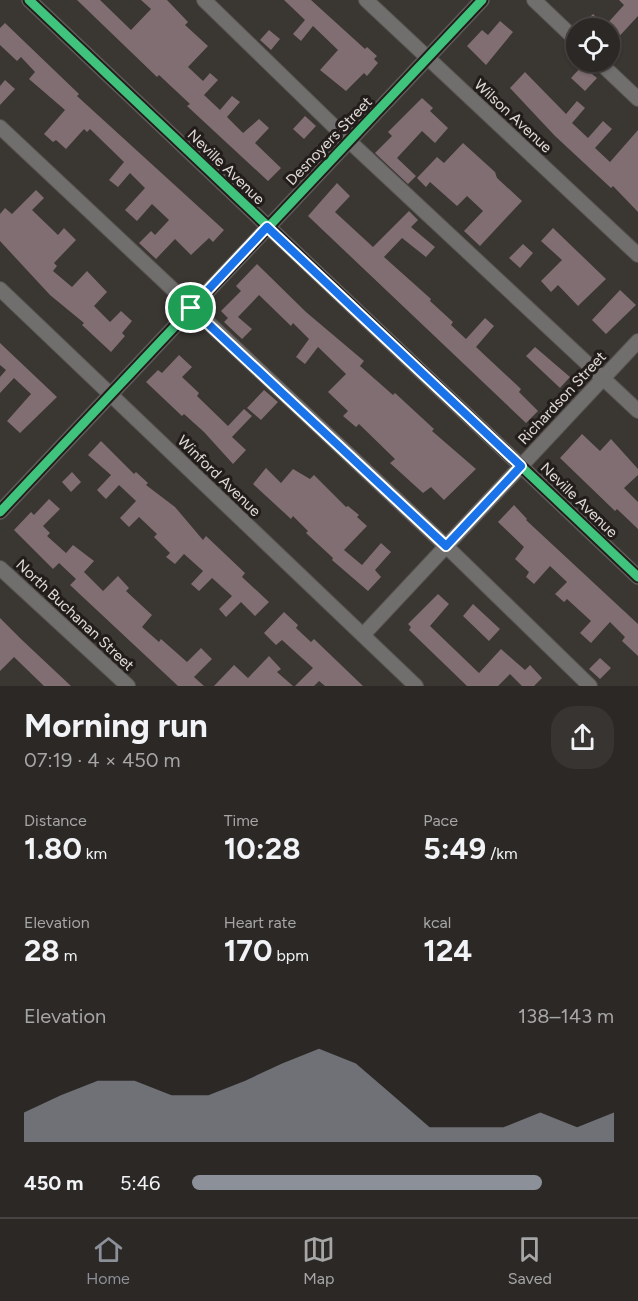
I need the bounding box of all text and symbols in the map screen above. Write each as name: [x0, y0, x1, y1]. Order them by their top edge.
map controls: [566, 18, 620, 72]
button: locate: [566, 18, 620, 72]
street label: Wilson Avenue: [470, 75, 556, 157]
street label: Desnoyers Street: [282, 93, 376, 189]
street label: Neville Avenue: [184, 126, 268, 208]
pin: [165, 282, 216, 333]
icon: arrive: [174, 291, 207, 324]
street label: Richardson Street: [514, 348, 610, 448]
street label: Winford Avenue: [174, 432, 264, 520]
street label: Neville Avenue: [537, 459, 621, 541]
street label: North Buchanan Street: [12, 556, 138, 675]
text: Morning run: [24, 706, 208, 745]
button: share: [551, 706, 614, 769]
text: 07:19 · 4 × 450 m: [24, 748, 181, 772]
text: Distance: [24, 811, 87, 830]
text: Time: [224, 811, 259, 830]
text: Pace: [423, 811, 458, 830]
text: 1.80: [24, 830, 82, 867]
text: 10:28: [224, 830, 301, 867]
text: 5:49: [423, 830, 486, 867]
text: km: [82, 844, 107, 863]
text: /km: [486, 844, 518, 863]
text: Elevation: [24, 913, 90, 932]
text: Heart rate: [224, 913, 296, 932]
text: kcal: [423, 913, 451, 932]
text: 28: [24, 932, 60, 969]
text: 170: [224, 932, 272, 969]
text: 124: [423, 932, 472, 969]
text: m: [60, 946, 77, 965]
text: bpm: [272, 946, 309, 965]
text: Elevation: [24, 1004, 106, 1028]
text: 138–143 m: [518, 1004, 614, 1028]
text: 450 m: [24, 1171, 83, 1195]
text: 5:46: [120, 1171, 160, 1195]
tab: Home: [86, 1233, 130, 1288]
tab: Map: [302, 1233, 335, 1288]
tab: Saved: [508, 1233, 552, 1288]

